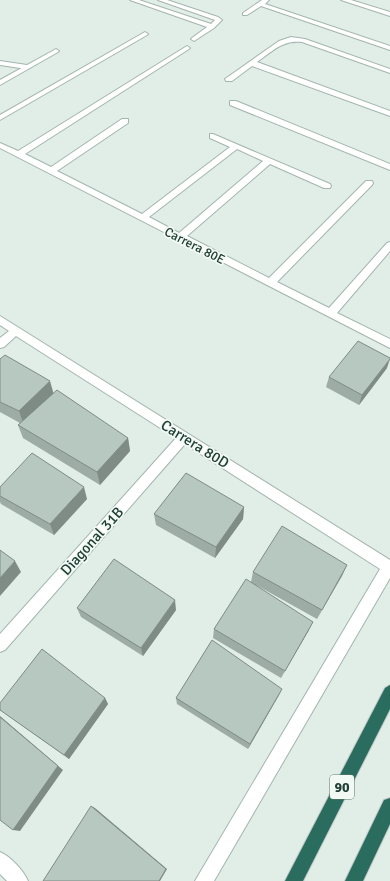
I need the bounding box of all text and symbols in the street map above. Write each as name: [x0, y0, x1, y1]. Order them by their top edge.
street label: Carrera 80E: [162, 224, 227, 268]
street label: Carrera 80D: [158, 416, 232, 472]
street label: Diagonal 31B: [57, 503, 127, 579]
road number: 90: [330, 775, 354, 799]

